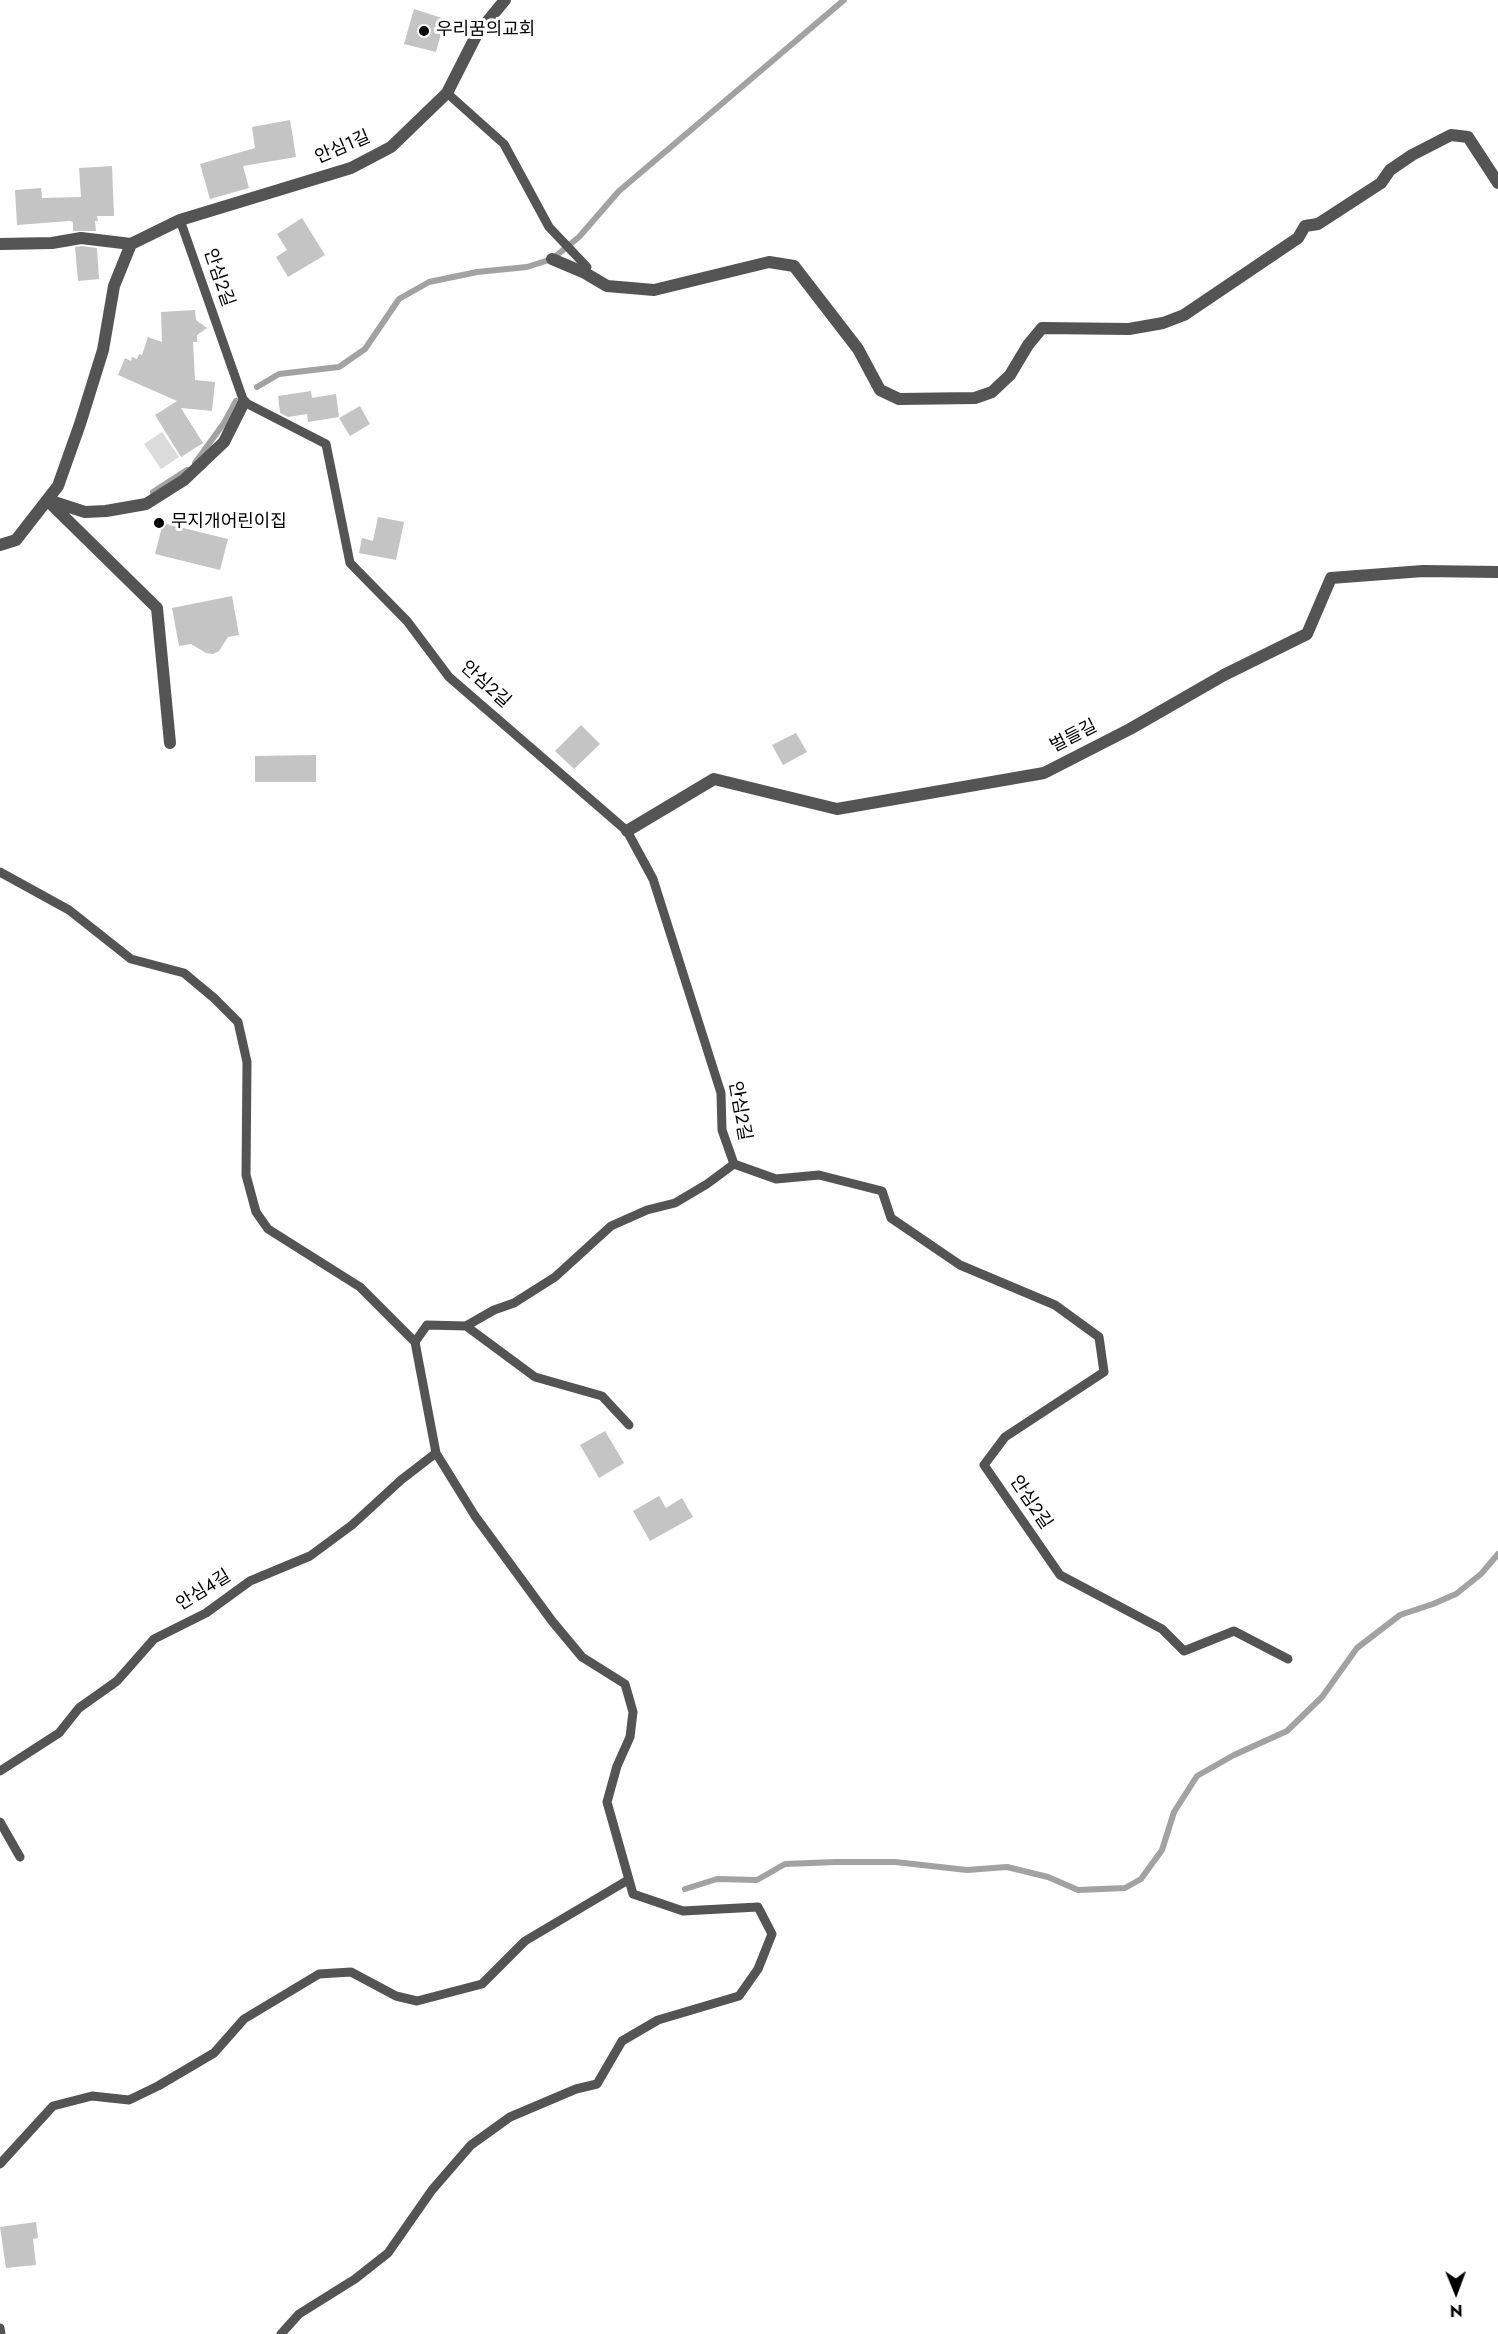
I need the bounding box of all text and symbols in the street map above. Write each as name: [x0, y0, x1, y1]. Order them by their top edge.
place label: 우리꿈의교회: [436, 20, 535, 42]
marker: 우리꿈의교회: [417, 24, 431, 38]
street label: 안심1길: [312, 127, 374, 169]
street label: 안심2길: [198, 246, 238, 310]
place label: 무지개어린이집: [171, 512, 287, 534]
marker: 무지개어린이집: [152, 516, 166, 530]
street label: 안심2길: [456, 657, 514, 713]
street label: 벌들길: [1047, 716, 1101, 758]
street label: 안심2길: [723, 1080, 755, 1142]
street label: 안심2길: [1004, 1472, 1056, 1534]
street label: 안심4길: [173, 1566, 235, 1616]
north arrow: [1426, 2262, 1486, 2322]
text: N: [1450, 2299, 1463, 2322]

